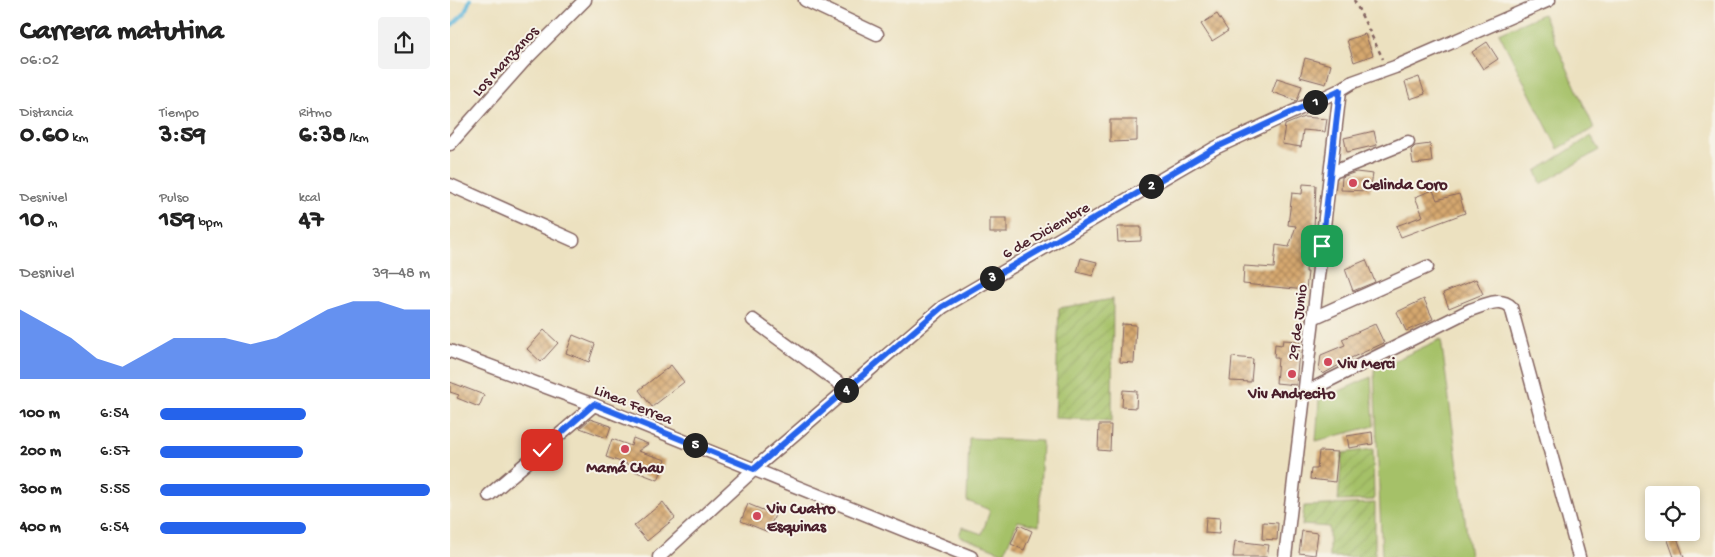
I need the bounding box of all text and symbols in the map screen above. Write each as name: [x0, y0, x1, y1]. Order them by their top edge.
text: Carrera matutina: [20, 16, 223, 49]
button: share: [378, 17, 430, 69]
street label: Los Manzanos: [469, 22, 545, 101]
text: 06:02: [20, 52, 59, 71]
pin: 1: [1302, 90, 1328, 114]
text: 1: [1313, 94, 1318, 111]
text: Distancia: [20, 105, 73, 122]
text: Tiempo: [159, 105, 199, 122]
text: Ritmo: [299, 105, 332, 122]
text: 0.60: [20, 122, 69, 151]
text: 3:59: [159, 122, 206, 151]
text: 6:38: [299, 122, 346, 151]
text: km: [69, 130, 88, 147]
text: /km: [346, 130, 369, 147]
pin: 2: [1138, 174, 1164, 198]
marker: Celinda Coro: [1347, 177, 1359, 189]
place label: Celinda Coro: [1362, 177, 1448, 196]
text: 2: [1148, 178, 1155, 195]
text: Desnivel: [20, 190, 68, 207]
text: Pulso: [159, 190, 189, 207]
text: kcal: [299, 190, 321, 207]
street label: 6 de Diciembre: [1000, 199, 1095, 265]
text: 10: [20, 207, 44, 236]
text: 159: [159, 207, 195, 236]
text: 47: [299, 207, 324, 236]
text: m: [44, 215, 58, 232]
text: bpm: [195, 215, 223, 232]
pin: [1301, 225, 1343, 267]
icon: arrive: [1308, 232, 1336, 260]
text: Desnivel: [20, 265, 74, 284]
text: 39–48 m: [372, 265, 430, 284]
pin: 3: [980, 266, 1004, 290]
text: 3: [989, 270, 996, 287]
street label: 29 de Junio: [1285, 283, 1314, 362]
marker: Viv Merci: [1322, 356, 1334, 368]
place label: Viv Merci: [1337, 356, 1396, 375]
marker: Viv Andrecito: [1286, 368, 1298, 380]
pin: 4: [834, 378, 858, 402]
street label: Linea Ferrea: [591, 382, 676, 431]
text: 4: [843, 382, 850, 399]
place label: Viv Andrecito: [1247, 386, 1336, 405]
text: 100 m: [20, 405, 60, 424]
text: 6:54: [100, 405, 129, 424]
pin: [521, 429, 563, 471]
pin: 5: [682, 432, 708, 458]
icon: check: [528, 436, 556, 464]
text: 5: [692, 437, 699, 454]
text: 200 m: [20, 443, 61, 462]
text: 6:57: [100, 443, 130, 462]
marker: Mamá Chau: [619, 443, 631, 455]
place label: Mamá Chau: [586, 460, 664, 479]
text: 300 m: [20, 481, 62, 500]
text: 5:55: [100, 481, 130, 500]
map controls: [1645, 486, 1700, 541]
button: locate: [1645, 486, 1700, 541]
place label: Viv Cuatro Esquinas: [766, 501, 836, 538]
marker: Viv Cuatro Esquinas: [751, 510, 763, 522]
text: 400 m: [20, 519, 61, 538]
text: 6:54: [100, 519, 129, 538]

